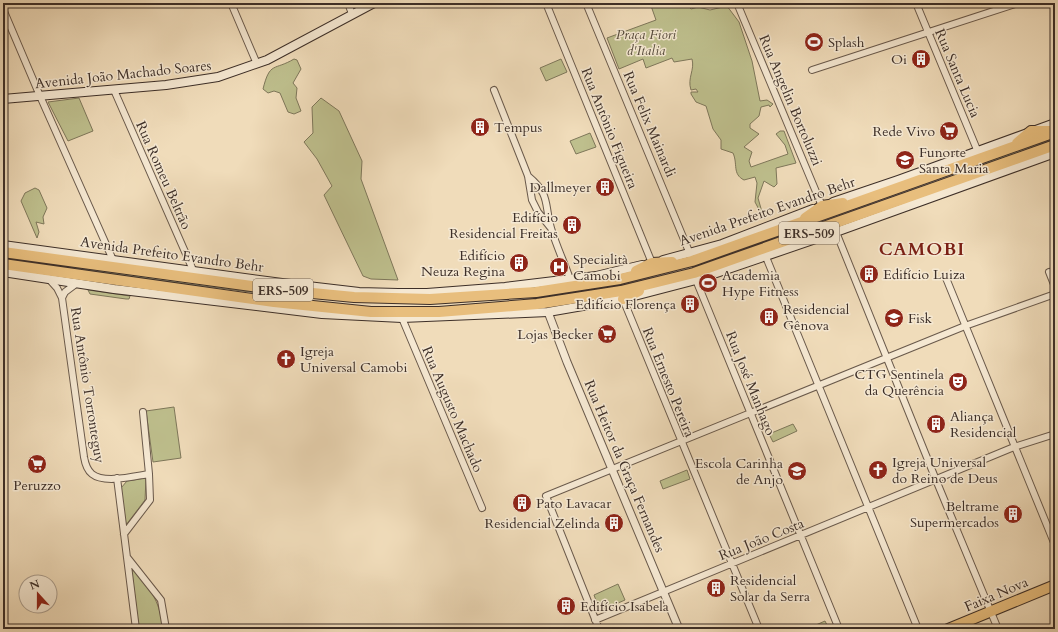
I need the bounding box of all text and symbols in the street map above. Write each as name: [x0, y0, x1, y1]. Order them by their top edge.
park label: Praça Fiori d'Italia: [616, 25, 676, 60]
street label: Rua Santa Lucia: [930, 26, 985, 121]
sports icon: Splash: [803, 31, 825, 53]
street label: Rua Angelin Bortoluzzi: [754, 32, 827, 169]
place label: Splash: [828, 33, 865, 52]
building icon: Oi: [910, 48, 932, 70]
place label: Oi: [891, 50, 907, 69]
street label: Avenida João Machado Soares: [34, 56, 212, 93]
street label: Rua Antônio Figueira: [577, 65, 643, 192]
street label: Rua Felix Mainardi: [619, 68, 680, 180]
building icon: Tempus: [469, 116, 491, 138]
street label: Rua Romeu Beltrão: [131, 118, 196, 233]
place label: Tempus: [494, 118, 543, 137]
supermarket icon: Rede Vivo: [938, 120, 960, 142]
place label: Rede Vivo: [872, 122, 935, 141]
place label: Funorte Santa Maria: [919, 143, 989, 178]
school or university icon: Funorte Santa Maria: [894, 149, 916, 171]
street label: Avenida Prefeito Evandro Behr: [677, 172, 859, 251]
building icon: Dallmeyer: [594, 176, 616, 198]
place label: Dallmeyer: [529, 178, 592, 197]
place label: Edifício Residencial Freitas: [449, 208, 558, 243]
building icon: Edifício Residencial Freitas: [561, 214, 583, 236]
road number: ERS-509: [779, 222, 839, 244]
street label: Avenida Prefeito Evandro Behr: [79, 232, 266, 277]
district label: CAMOBI: [879, 237, 965, 262]
place label: Edifício Neuza Regina: [421, 246, 505, 281]
place label: Specialità Camobi: [573, 250, 628, 285]
building icon: Edifício Neuza Regina: [508, 252, 530, 274]
hospital icon: Specialità Camobi: [548, 256, 570, 278]
building icon: Edifício Luiza: [858, 263, 880, 285]
place label: Edifício Luiza: [883, 265, 965, 284]
place label: Academia Hype Fitness: [722, 266, 799, 301]
sports icon: Academia Hype Fitness: [697, 272, 719, 294]
road number: ERS-509: [253, 279, 313, 301]
building icon: Edifício Florença: [679, 293, 701, 315]
place label: Edifício Florença: [575, 295, 676, 314]
place label: Residencial Gênova: [783, 300, 850, 335]
street label: Rua Antônio Torronteguy: [66, 306, 109, 465]
building icon: Residencial Gênova: [758, 306, 780, 328]
school or university icon: Fisk: [883, 307, 905, 329]
place label: Fisk: [908, 309, 933, 328]
supermarket icon: Lojas Becker: [596, 323, 618, 345]
street label: Rua Ernesto Pereira: [638, 324, 699, 440]
place label: Lojas Becker: [517, 325, 594, 344]
street label: Rua José Manhago: [721, 328, 780, 438]
place label: Igreja Universal Camobi: [300, 342, 408, 377]
street label: Rua Augusto Machado: [417, 343, 488, 476]
church icon: Igreja Universal Camobi: [275, 348, 297, 370]
place label: CTG Sentinela da Querência: [855, 365, 944, 400]
theatre icon: CTG Sentinela da Querência: [947, 371, 969, 393]
street label: Rua Heitor da Graça Fernandes: [580, 377, 670, 556]
place label: Aliança Residencial: [950, 407, 1017, 442]
building icon: Aliança Residencial: [925, 413, 947, 435]
supermarket icon: Peruzzo: [26, 453, 48, 475]
place label: Igreja Universal do Reino de Deus: [892, 453, 998, 488]
place label: Escola Carinha de Anjo: [695, 454, 783, 489]
church icon: Igreja Universal do Reino de Deus: [867, 459, 889, 481]
school or university icon: Escola Carinha de Anjo: [786, 460, 808, 482]
place label: Peruzzo: [13, 476, 61, 495]
building icon: Pato Lavacar: [511, 492, 533, 514]
place label: Pato Lavacar: [536, 494, 612, 513]
place label: Beltrame Supermercados: [910, 497, 999, 532]
building icon: Beltrame Supermercados: [1002, 503, 1024, 525]
building icon: Residencial Zelinda: [603, 512, 625, 534]
place label: Residencial Zelinda: [485, 514, 600, 533]
street label: Rua João Costa: [716, 514, 807, 565]
place label: Residencial Solar da Serra: [730, 571, 810, 606]
street label: Faixa Nova: [961, 573, 1031, 616]
north arrow: [18, 574, 58, 614]
text: N: [27, 576, 42, 594]
building icon: Residencial Solar da Serra: [705, 577, 727, 599]
building icon: Edifício Isabela: [555, 595, 577, 617]
place label: Edifício Isabela: [580, 597, 669, 616]

